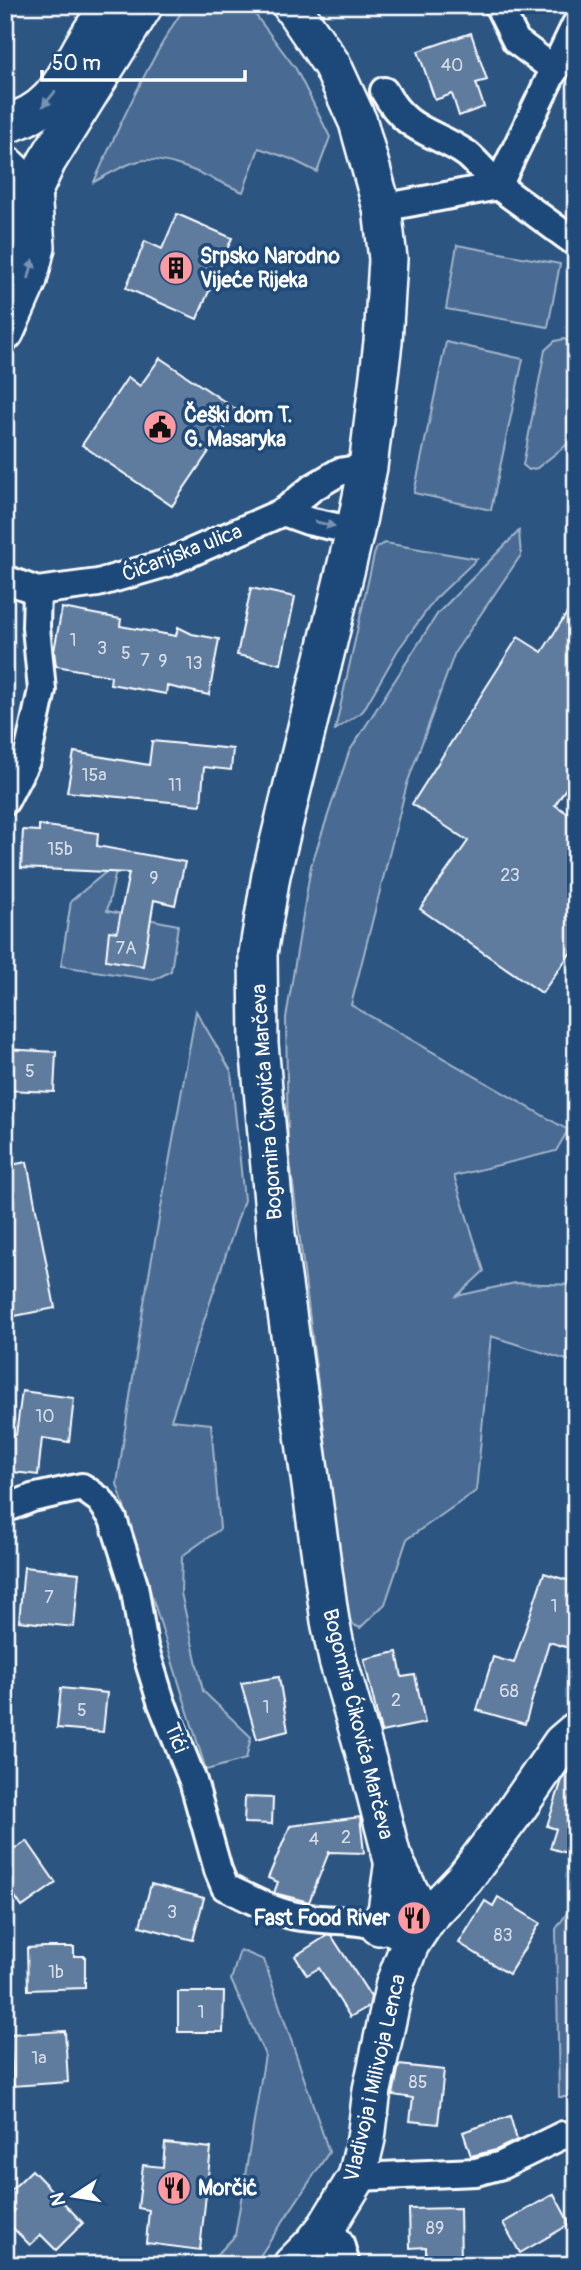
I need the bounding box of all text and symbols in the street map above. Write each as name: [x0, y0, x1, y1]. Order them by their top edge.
scale bar: [42, 38, 245, 82]
text: 50 m: [52, 50, 101, 77]
house number: 40: [441, 54, 463, 77]
one-way arrow: [42, 89, 57, 107]
place label: Srpsko Narodno Vijeće Rijeka: [200, 243, 341, 294]
building icon: Srpsko Narodno Vijeće Rijeka: [157, 249, 195, 287]
one-way arrow: [26, 258, 37, 280]
place label: Češki dom T. G. Masaryka: [184, 401, 292, 453]
public building icon: Češki dom T. G. Masaryka: [141, 408, 179, 446]
street label: Ćićarijska ulica: [118, 517, 246, 588]
one-way arrow: [314, 519, 336, 530]
house number: 1: [69, 629, 77, 652]
house number: 3: [97, 637, 107, 660]
house number: 5: [121, 642, 131, 665]
house number: 7: [140, 649, 150, 672]
house number: 9: [158, 650, 168, 673]
house number: 13: [185, 652, 203, 675]
house number: 15a: [81, 764, 107, 787]
house number: 11: [168, 774, 182, 797]
house number: 15b: [47, 838, 73, 861]
house number: 23: [500, 864, 520, 887]
house number: 9: [149, 867, 159, 890]
house number: 7A: [115, 937, 137, 960]
street label: Bogomira Ćikovića Marčeva: [244, 983, 289, 1221]
house number: 5: [25, 1060, 35, 1083]
house number: 10: [35, 1405, 55, 1428]
house number: 7: [44, 1586, 54, 1609]
house number: 1: [550, 1595, 558, 1618]
street label: Bogomira Ćikovića Marčeva: [316, 1606, 401, 1842]
house number: 68: [499, 1680, 519, 1703]
house number: 2: [391, 1689, 401, 1712]
house number: 1: [262, 1696, 270, 1719]
house number: 5: [77, 1699, 87, 1722]
street label: Tići: [158, 1719, 194, 1757]
house number: 2: [341, 1826, 351, 1849]
house number: 4: [309, 1828, 320, 1851]
restaurant icon: Fast Food River: [395, 1899, 433, 1937]
house number: 3: [167, 1901, 177, 1924]
place label: Fast Food River: [254, 1905, 390, 1932]
house number: 83: [493, 1924, 513, 1947]
house number: 1b: [48, 1961, 64, 1984]
street label: Vladivoja i Milivoja Lenca: [338, 1971, 412, 2185]
house number: 1: [197, 2001, 205, 2024]
house number: 1a: [31, 2047, 47, 2070]
house number: 85: [409, 2071, 427, 2094]
north arrow: [38, 2162, 108, 2232]
restaurant icon: Morčić: [155, 2169, 193, 2207]
place label: Morčić: [198, 2175, 258, 2202]
text: N: [45, 2190, 71, 2208]
house number: 89: [426, 2217, 444, 2240]

